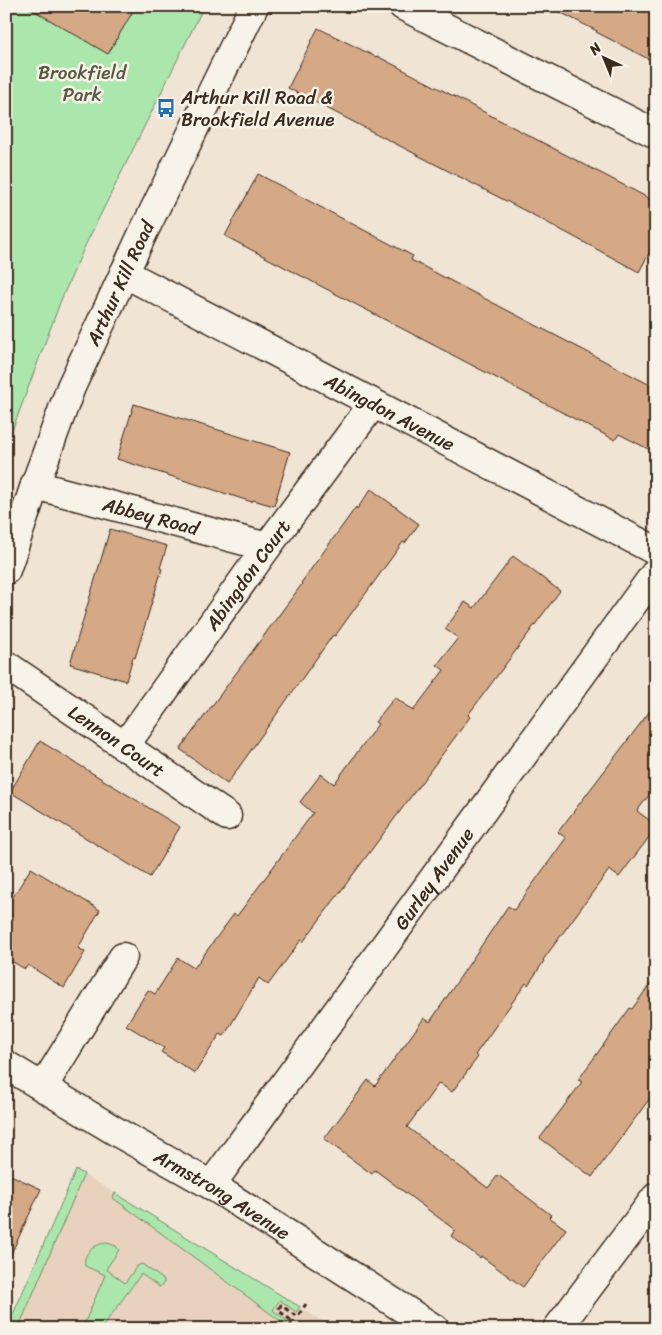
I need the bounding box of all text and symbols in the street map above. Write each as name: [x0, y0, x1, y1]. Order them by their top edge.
north arrow: [580, 32, 630, 82]
text: N: [582, 36, 608, 62]
park label: Brookfield Park: [38, 56, 128, 111]
place label: Arthur Kill Road & Brookfield Avenue: [180, 81, 334, 136]
bus stop icon: Arthur Kill Road & Brookfield Avenue: [155, 97, 177, 119]
street label: Arthur Kill Road: [76, 213, 164, 352]
street label: Abingdon Avenue: [318, 364, 461, 460]
street label: Abbey Road: [98, 487, 205, 545]
street label: Abingdon Court: [195, 512, 299, 638]
street label: Lennon Court: [61, 696, 172, 786]
street label: Gurley Avenue: [385, 820, 483, 937]
street label: Armstrong Avenue: [147, 1139, 297, 1249]

